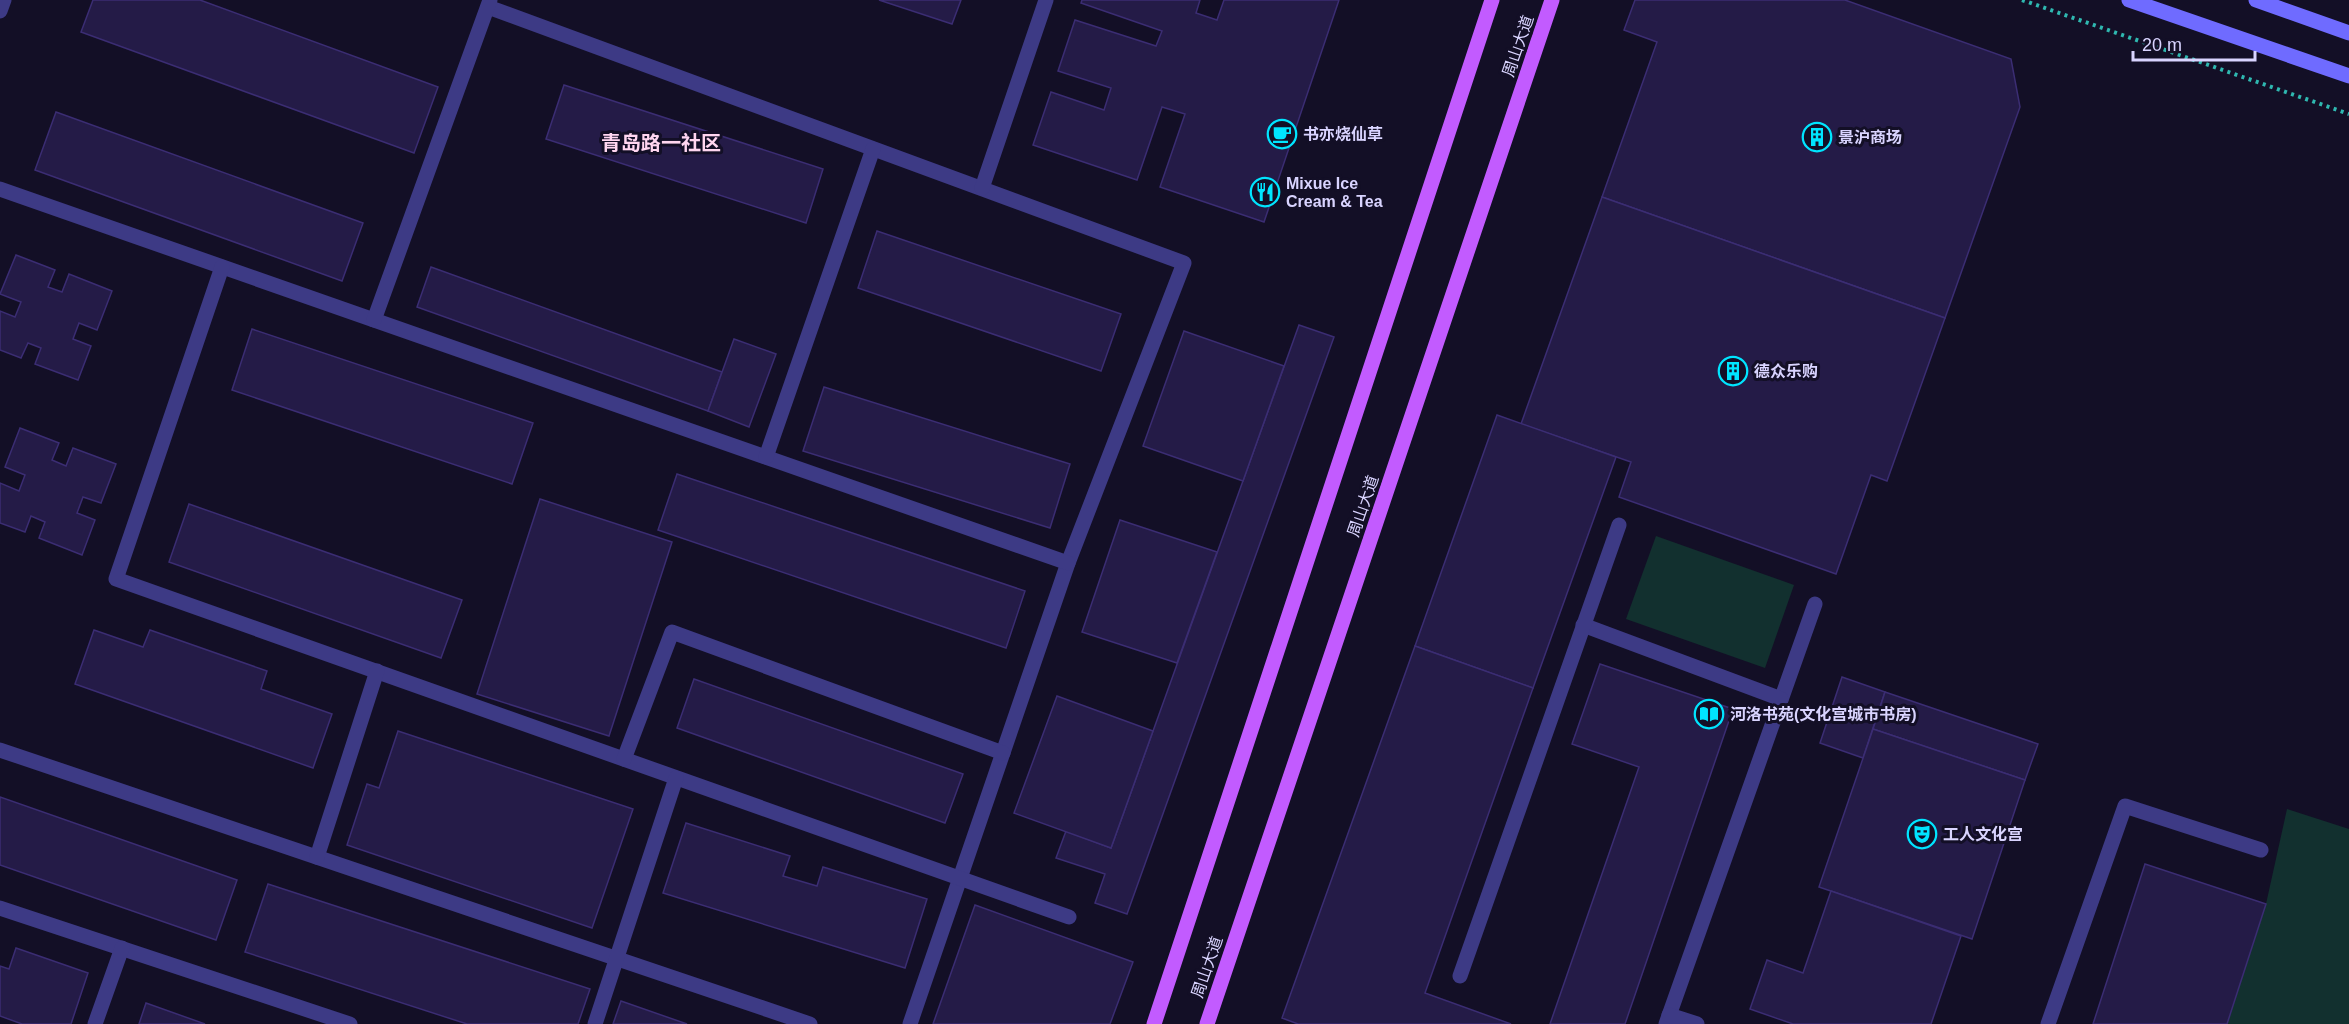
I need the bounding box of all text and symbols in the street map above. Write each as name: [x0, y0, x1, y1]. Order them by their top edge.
street label: 周山大道: [1500, 13, 1536, 79]
scale bar: [2133, 24, 2254, 62]
text: 20 m: [2142, 35, 2182, 55]
cafe icon: 书亦烧仙草: [1266, 118, 1298, 150]
building icon: 景沪商场: [1801, 121, 1833, 153]
place label: 书亦烧仙草: [1303, 125, 1383, 143]
place label: 景沪商场: [1838, 129, 1902, 146]
district label: 青岛路一社区: [601, 132, 721, 154]
place label: Mixue Ice Cream & Tea: [1286, 175, 1383, 210]
restaurant icon: Mixue Ice Cream & Tea: [1249, 176, 1281, 208]
building icon: 德众乐购: [1717, 355, 1749, 387]
place label: 德众乐购: [1754, 362, 1818, 380]
street label: 周山大道: [1345, 473, 1381, 539]
library icon: 河洛书苑(文化宫城市书房): [1693, 698, 1725, 730]
place label: 河洛书苑(文化宫城市书房): [1730, 705, 1917, 723]
theatre icon: 工人文化宫: [1906, 818, 1938, 850]
place label: 工人文化宫: [1943, 825, 2023, 843]
street label: 周山大道: [1189, 934, 1225, 1000]

